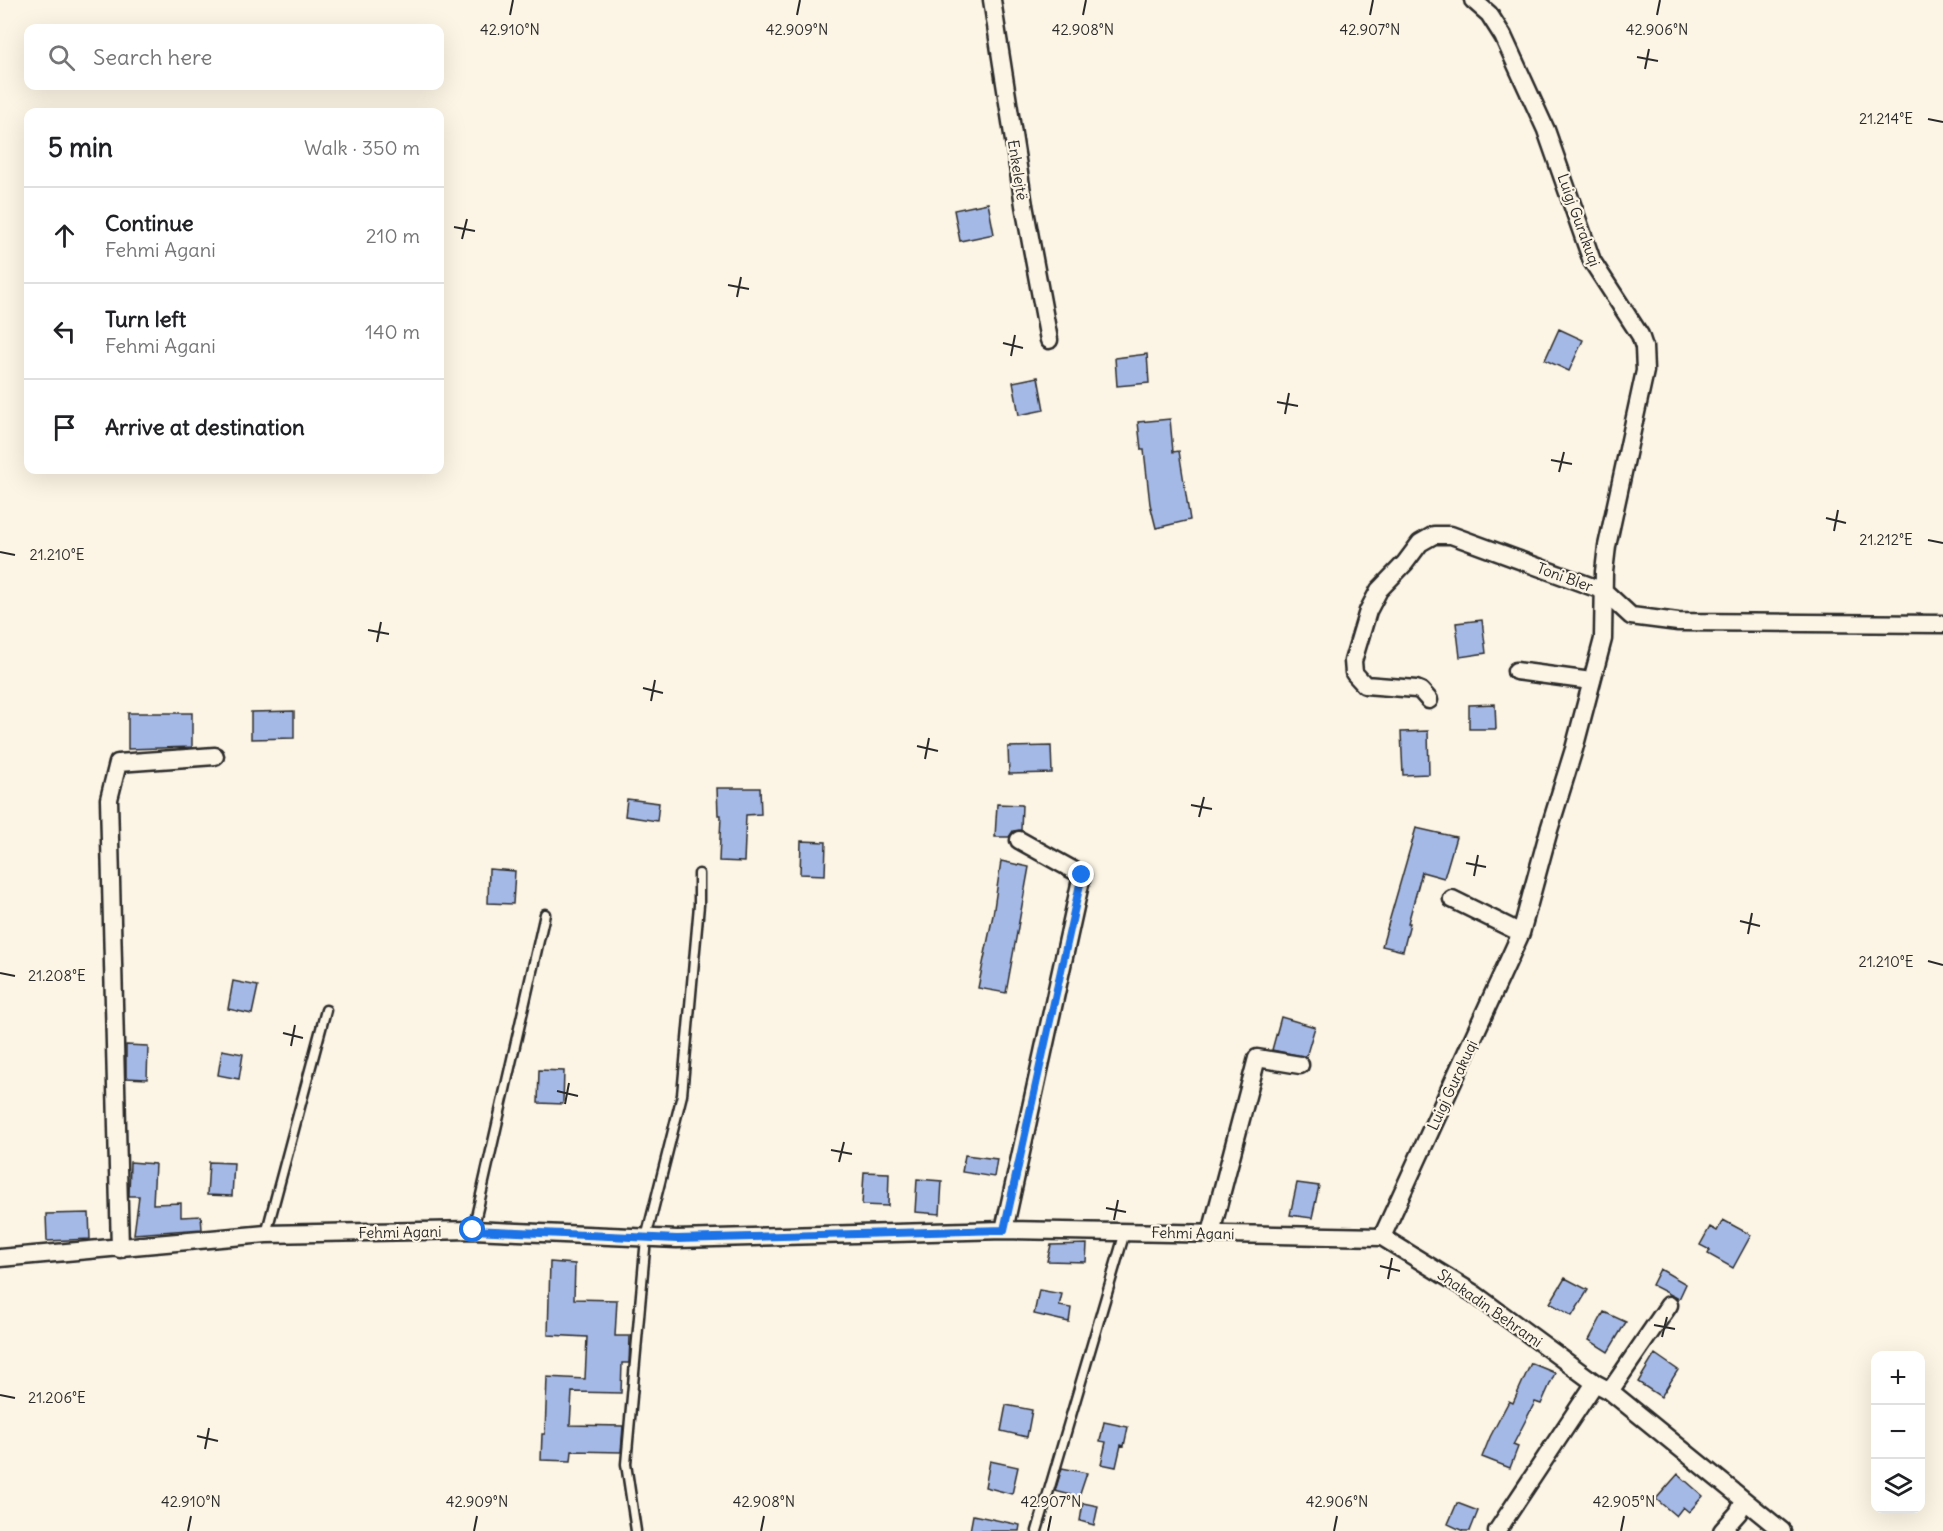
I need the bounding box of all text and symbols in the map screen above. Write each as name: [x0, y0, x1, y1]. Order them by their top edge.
text: 42.910°N: [480, 20, 540, 39]
text: 42.909°N: [766, 20, 828, 39]
text: 42.908°N: [1052, 20, 1114, 39]
text: 42.907°N: [1339, 20, 1401, 39]
text: 42.906°N: [1626, 20, 1688, 39]
search box: [24, 24, 444, 90]
icon: search: [45, 41, 78, 74]
text: Search here: [93, 43, 212, 71]
text: 21.214°E: [1859, 109, 1913, 128]
text: 5 min: [48, 131, 113, 164]
text: Walk · 350 m: [304, 135, 420, 160]
street label: Enkelejtë: [1004, 138, 1032, 202]
street label: Luigj Gurakuqi: [1553, 171, 1605, 269]
text: Continue: [105, 209, 194, 237]
icon: ahead: [48, 219, 81, 252]
text: 210 m: [366, 223, 420, 248]
text: Fehmi Agani: [105, 237, 216, 262]
text: Turn left: [105, 305, 186, 333]
icon: left: [48, 315, 81, 348]
text: 140 m: [365, 319, 420, 344]
text: Fehmi Agani: [105, 333, 216, 358]
icon: arrive: [48, 411, 81, 444]
text: Arrive at destination: [105, 413, 305, 441]
text: 21.212°E: [1859, 530, 1913, 549]
text: 21.210°E: [29, 545, 85, 564]
street label: Toni Bler: [1534, 558, 1596, 596]
route end: [1068, 861, 1094, 887]
text: 21.210°E: [1858, 952, 1914, 971]
text: 21.208°E: [28, 966, 86, 985]
street label: Luigj Gurakuqi: [1423, 1037, 1481, 1133]
route start: [459, 1216, 485, 1242]
street label: Fehmi Agani: [358, 1222, 442, 1242]
street label: Fehmi Agani: [1151, 1223, 1235, 1243]
street label: Shakadin Behrami: [1434, 1265, 1546, 1351]
map controls: [1871, 1351, 1925, 1513]
button: +: [1871, 1351, 1925, 1405]
text: 21.206°E: [28, 1388, 86, 1407]
button: −: [1871, 1405, 1925, 1459]
button: layers: [1871, 1459, 1925, 1513]
text: 42.910°N: [161, 1492, 221, 1511]
text: 42.909°N: [446, 1492, 508, 1511]
text: 42.908°N: [733, 1492, 795, 1511]
text: 42.907°N: [1020, 1492, 1082, 1511]
text: 42.906°N: [1306, 1492, 1368, 1511]
text: 42.905°N: [1593, 1492, 1655, 1511]

